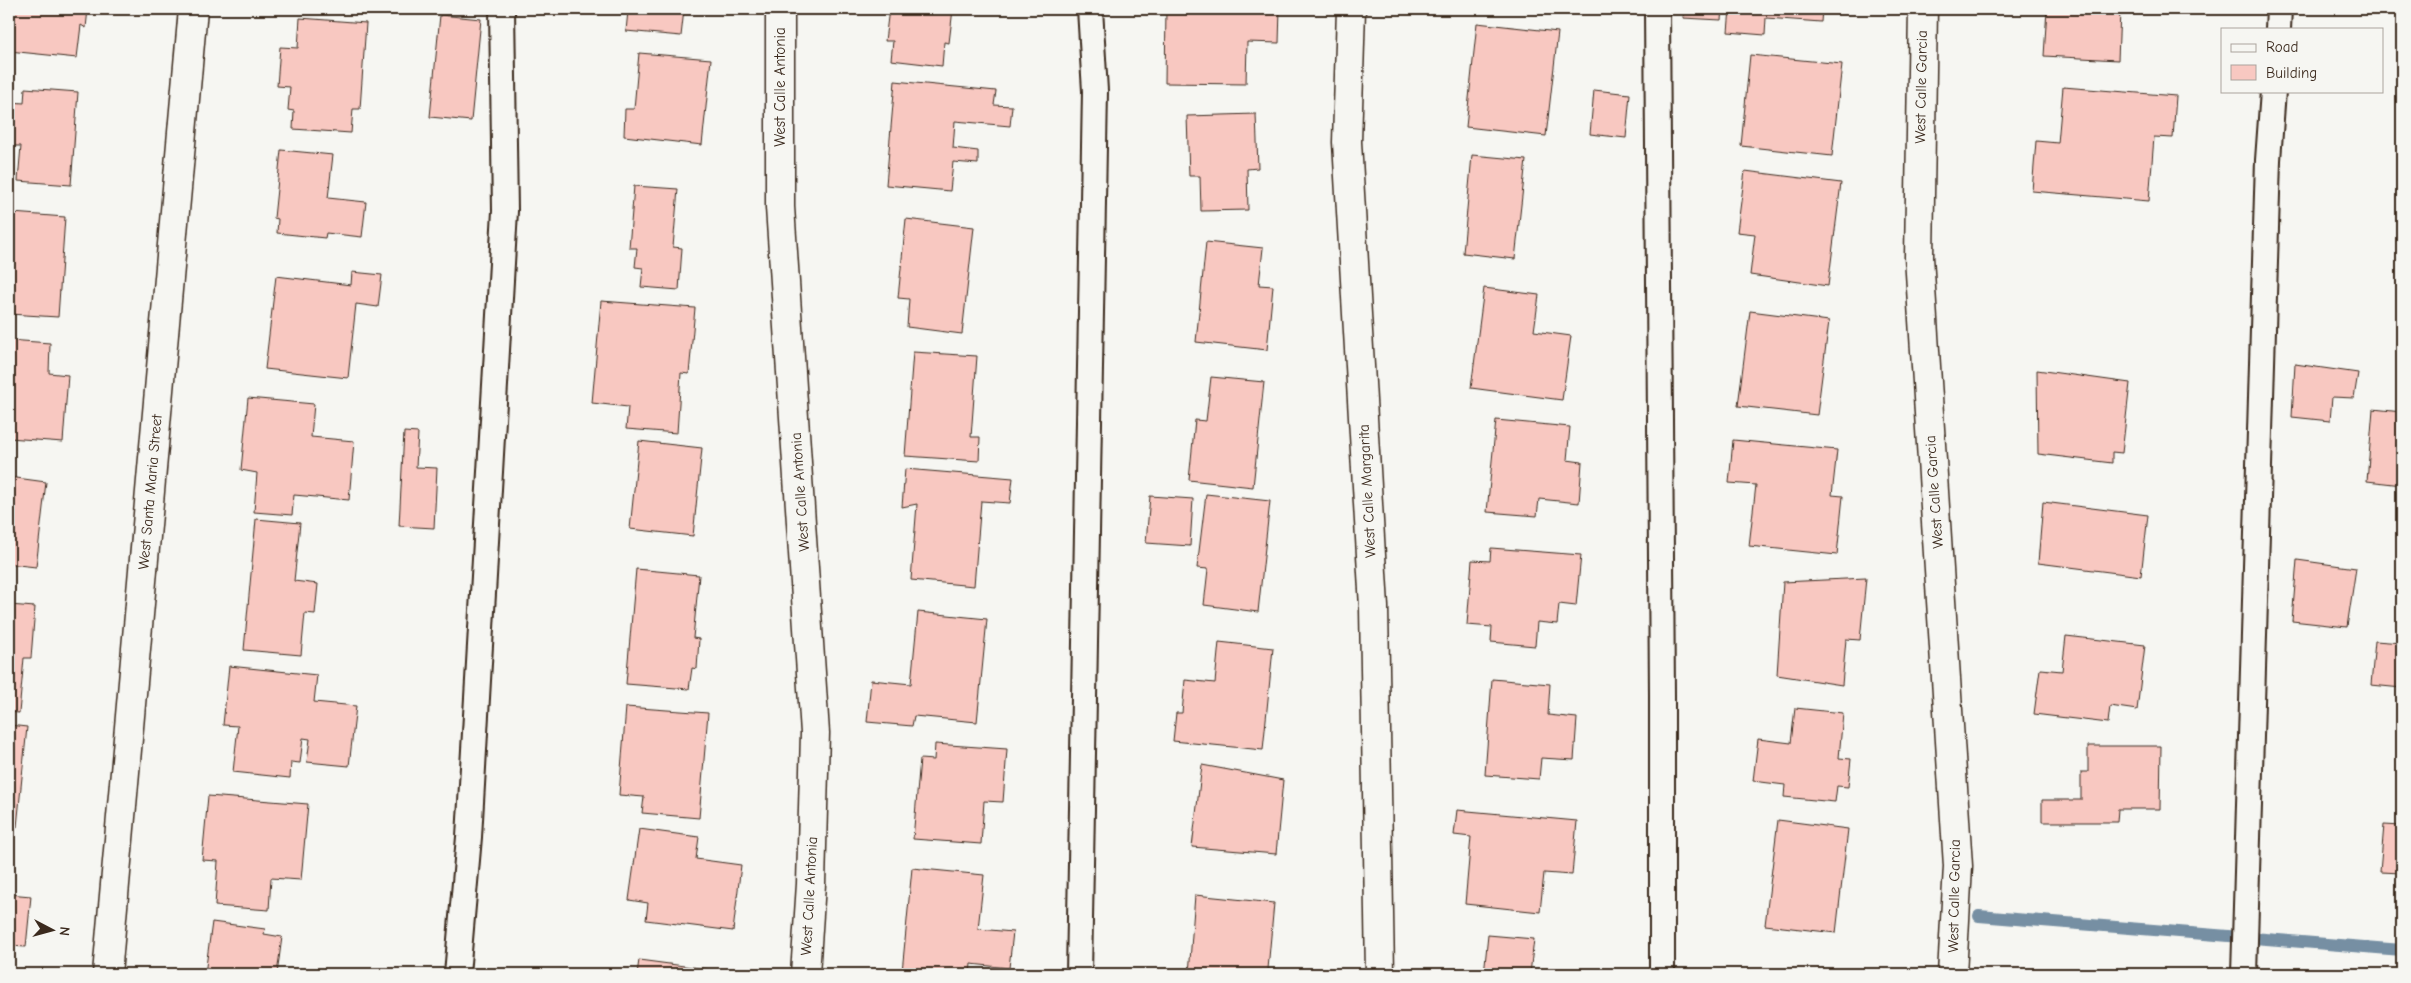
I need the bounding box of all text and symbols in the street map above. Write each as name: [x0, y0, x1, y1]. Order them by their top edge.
street label: West Calle Antonia: [771, 27, 789, 147]
legend: [2221, 28, 2384, 92]
street label: West Calle Garcia: [1911, 30, 1931, 144]
text: Road: [2266, 38, 2298, 56]
text: Building: [2266, 64, 2317, 82]
street label: West Santa Maria Street: [134, 413, 166, 570]
street label: West Calle Margarita: [1355, 424, 1379, 558]
street label: West Calle Antonia: [787, 432, 813, 552]
street label: West Calle Garcia: [1921, 435, 1947, 549]
street label: West Calle Antonia: [797, 836, 821, 956]
street label: West Calle Garcia: [1944, 839, 1964, 953]
north arrow: [28, 906, 78, 956]
text: N: [56, 926, 73, 937]

